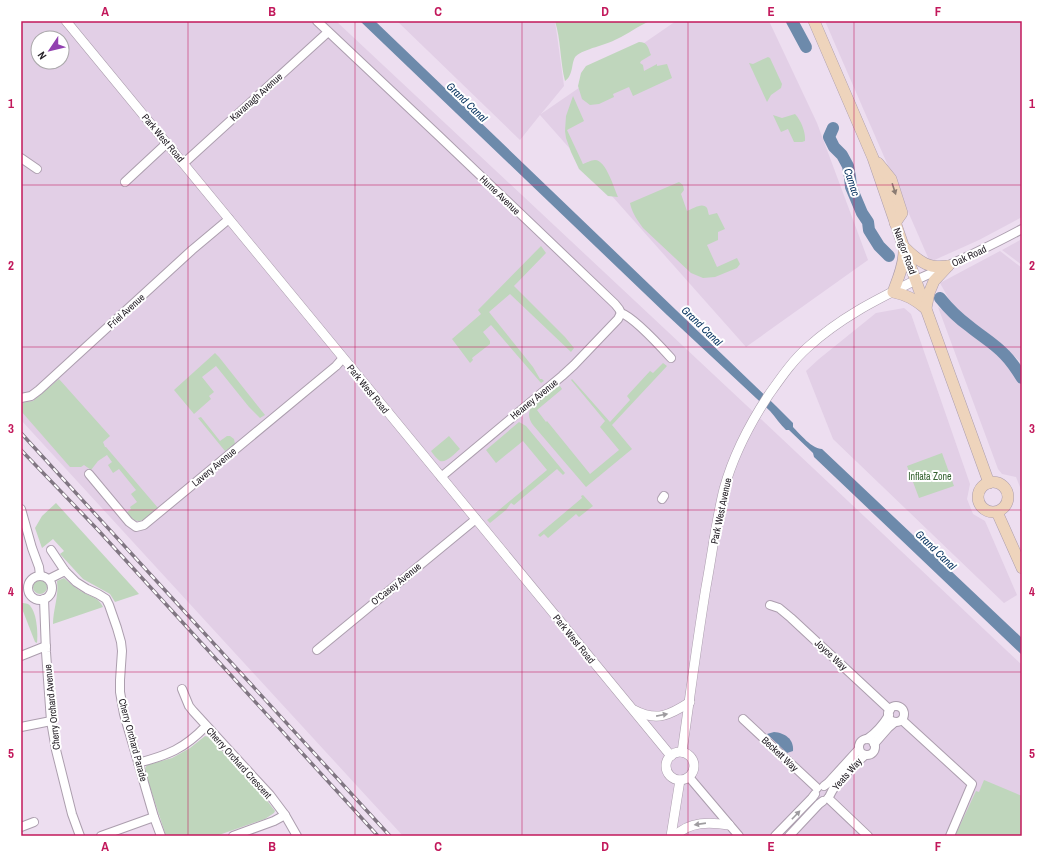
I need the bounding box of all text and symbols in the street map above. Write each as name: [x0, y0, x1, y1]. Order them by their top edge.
text: A: [101, 3, 109, 20]
text: B: [268, 3, 276, 20]
text: C: [434, 3, 442, 20]
text: D: [601, 3, 609, 20]
text: E: [767, 3, 775, 20]
text: F: [935, 3, 942, 20]
north arrow: [30, 30, 70, 70]
text: N: [34, 49, 49, 62]
street label: Kavanagh Avenue: [227, 70, 285, 124]
water label: Grand Canal: [444, 79, 491, 125]
text: 1: [8, 95, 14, 112]
text: 1: [1029, 95, 1035, 112]
street label: Park West Road: [139, 111, 187, 165]
water label: Camac: [841, 166, 863, 198]
street label: Hume Avenue: [477, 172, 523, 218]
one-way arrow: [891, 183, 897, 195]
street label: Nangor Road: [891, 226, 919, 276]
street label: Oak Road: [950, 242, 988, 270]
text: 2: [8, 257, 14, 274]
text: 2: [1029, 257, 1035, 274]
street label: Friel Avenue: [105, 291, 148, 331]
water label: Grand Canal: [679, 303, 726, 349]
street label: Park West Road: [344, 362, 392, 416]
street label: Heaney Avenue: [507, 375, 561, 422]
text: 3: [8, 420, 14, 437]
text: 3: [1029, 420, 1035, 437]
street label: Lavery Avenue: [189, 444, 239, 489]
park label: Inflata Zone: [908, 470, 952, 483]
street label: Park West Avenue: [708, 476, 734, 545]
water label: Grand Canal: [913, 527, 960, 573]
street label: O'Casey Avenue: [368, 560, 424, 608]
text: 4: [8, 583, 14, 600]
text: 4: [1029, 583, 1035, 600]
street label: Park West Road: [550, 612, 598, 666]
street label: Joyce Way: [812, 637, 851, 674]
street label: Cherry Orchard Avenue: [41, 663, 63, 750]
street label: Cherry Orchard Parade: [116, 697, 150, 783]
one-way arrow: [656, 712, 668, 718]
street label: Cherry Orchard Crescent: [204, 725, 275, 802]
street label: Beckett Way: [759, 734, 802, 775]
text: 5: [8, 745, 14, 762]
text: 5: [1029, 745, 1035, 762]
street label: Yeats Way: [829, 754, 865, 793]
one-way arrow: [791, 810, 801, 820]
one-way arrow: [694, 821, 706, 827]
text: A: [101, 838, 109, 855]
text: B: [268, 838, 276, 855]
text: C: [434, 838, 442, 855]
text: D: [601, 838, 609, 855]
text: E: [767, 838, 775, 855]
text: F: [935, 838, 942, 855]

